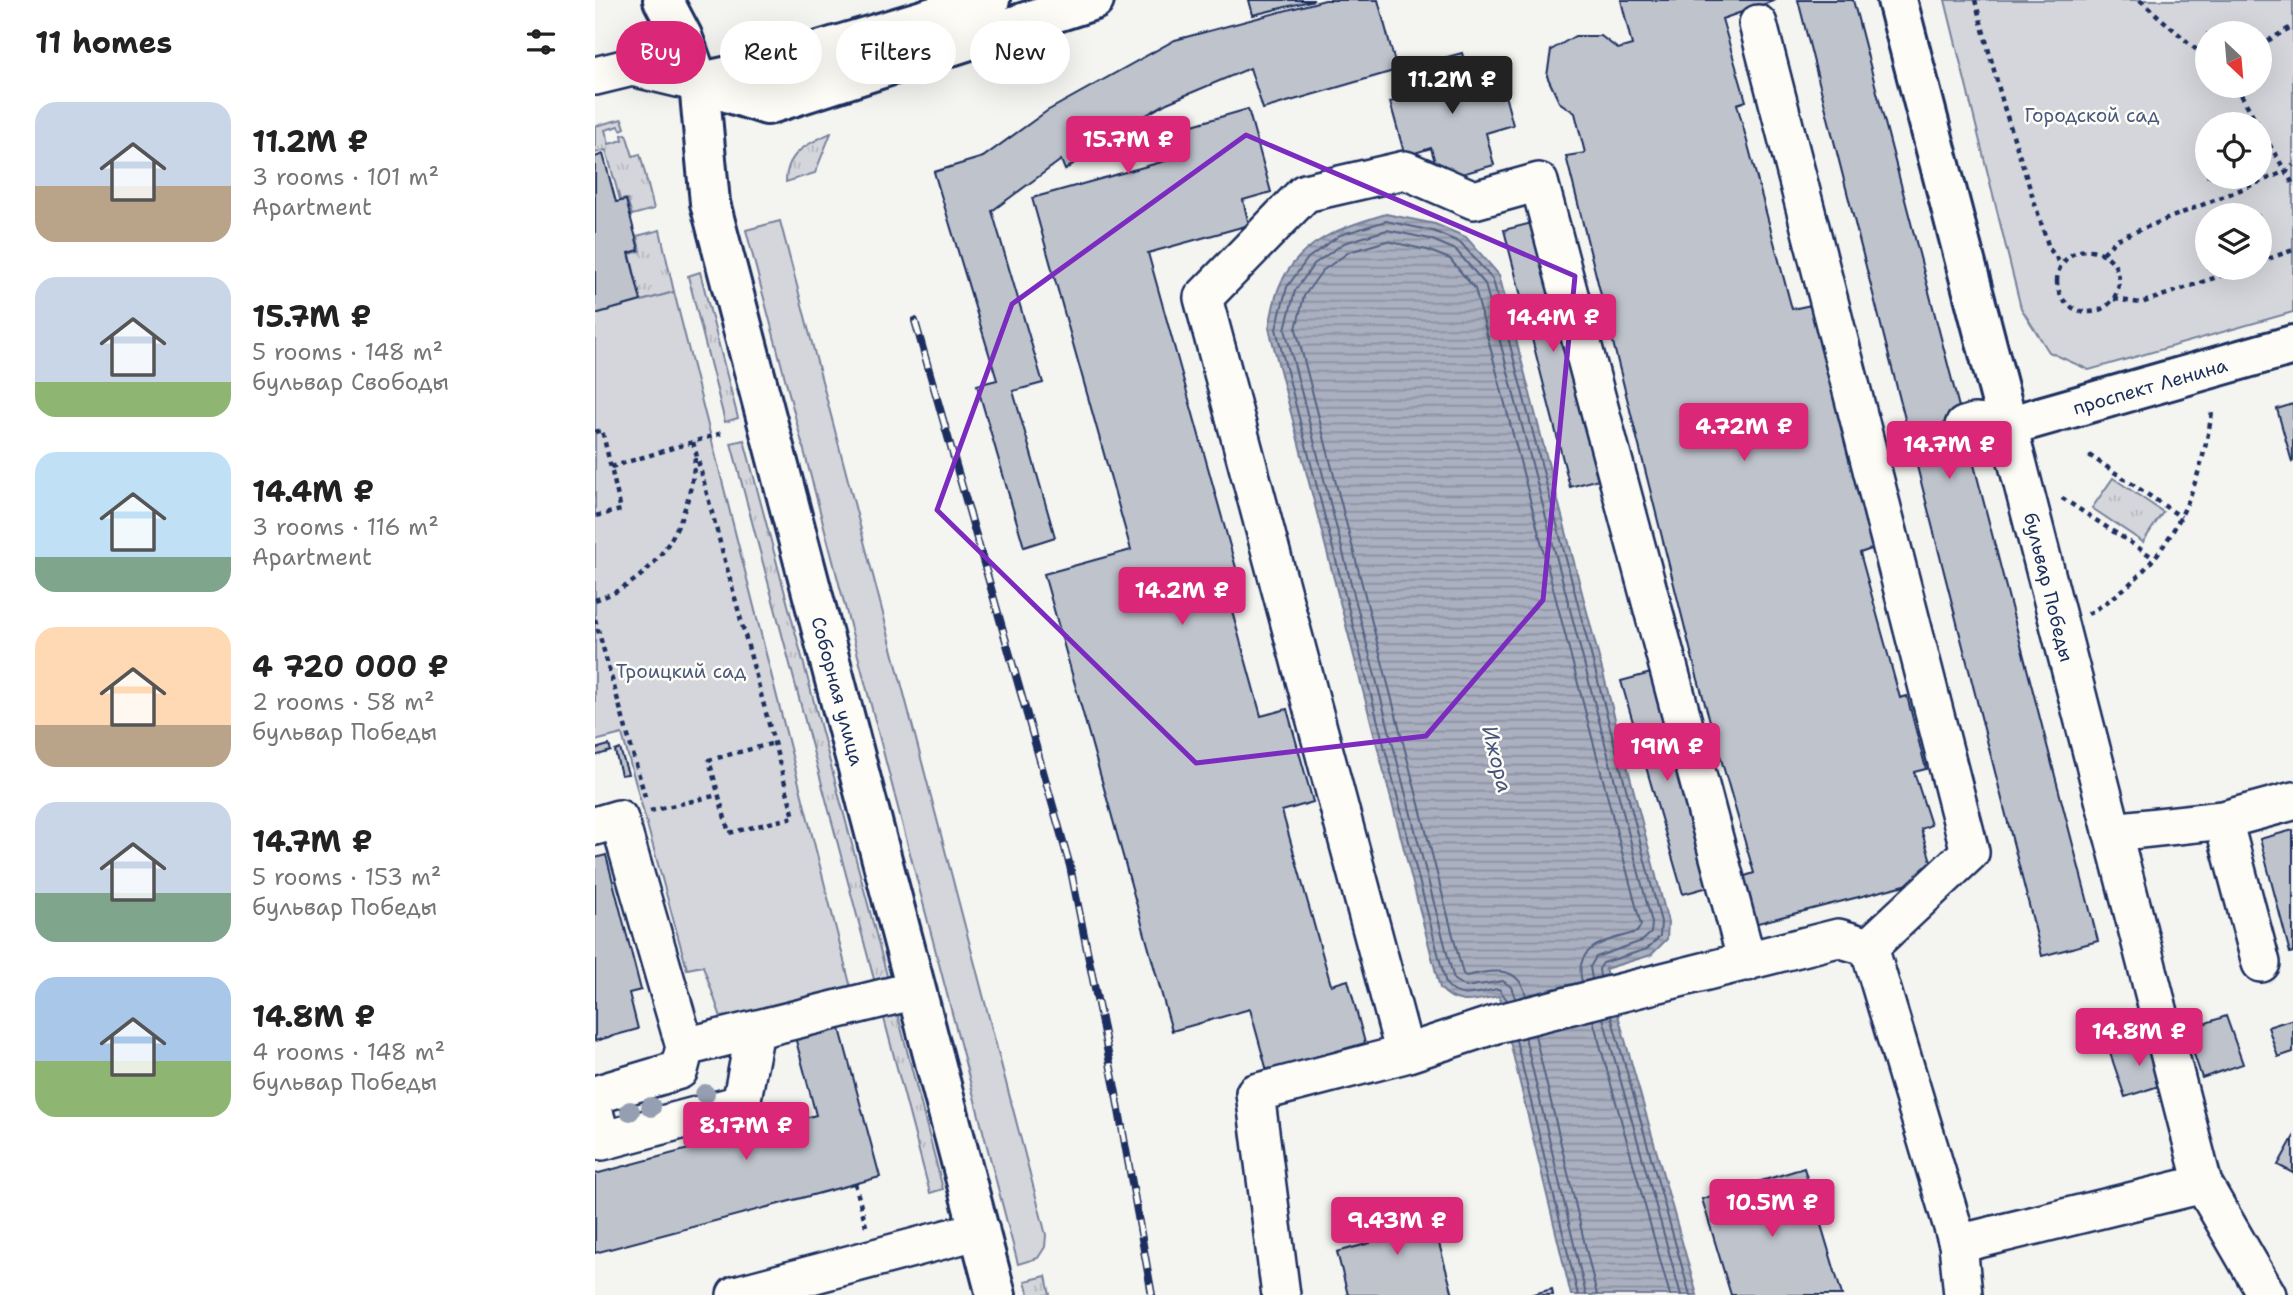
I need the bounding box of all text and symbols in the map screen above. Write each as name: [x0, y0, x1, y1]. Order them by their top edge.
chip: Buy: [616, 21, 706, 84]
chip: Rent: [720, 21, 822, 84]
chip: Filters: [836, 21, 956, 84]
chip: New: [970, 21, 1070, 84]
north arrow: [2195, 21, 2271, 98]
map controls: [2195, 21, 2272, 280]
text: 11 homes: [35, 22, 172, 63]
icon: filters: [522, 23, 560, 61]
pin: 11.2M ₽: [1387, 57, 1517, 116]
text: 11.2M ₽: [1407, 64, 1497, 94]
park label: Городской сад: [2024, 103, 2160, 128]
button: locate: [2195, 112, 2272, 189]
pin: 15.7M ₽: [1063, 116, 1193, 176]
text: 11.2M ₽: [252, 121, 369, 162]
text: 15.7M ₽: [1082, 124, 1174, 154]
icon: home: [91, 130, 175, 214]
text: 3 rooms · 101 m²: [252, 162, 439, 192]
text: Apartment: [252, 192, 372, 222]
button: layers: [2195, 203, 2272, 280]
pin: 14.4M ₽: [1488, 294, 1618, 354]
text: 15.7M ₽: [252, 296, 372, 337]
text: 14.4M ₽: [1506, 302, 1600, 332]
icon: home: [91, 305, 175, 389]
text: 5 rooms · 148 m²: [252, 337, 443, 367]
street label: проспект Ленина: [2070, 352, 2231, 421]
text: бульвар Свободы: [252, 367, 449, 397]
pin: 4.72M ₽: [1679, 404, 1809, 463]
text: 4.72M ₽: [1695, 411, 1793, 441]
pin: 14.7M ₽: [1884, 421, 2014, 481]
text: 14.7M ₽: [1903, 429, 1995, 459]
text: 14.4M ₽: [252, 471, 374, 512]
icon: home: [91, 480, 175, 564]
street label: бульвар Победы: [2018, 510, 2079, 664]
text: 3 rooms · 116 m²: [252, 512, 439, 542]
text: Apartment: [252, 542, 372, 572]
pin: 14.2M ₽: [1117, 568, 1247, 627]
text: 14.2M ₽: [1135, 575, 1229, 605]
street label: Соборная улица: [806, 614, 870, 769]
text: 4 720 000 ₽: [252, 646, 449, 687]
icon: home: [91, 655, 175, 739]
park label: Троицкий сад: [616, 659, 746, 684]
text: 2 rooms · 58 m²: [252, 687, 435, 717]
text: бульвар Победы: [252, 717, 437, 747]
water label: Ижора: [1475, 722, 1519, 796]
pin: 19M ₽: [1618, 724, 1716, 783]
text: 19M ₽: [1630, 731, 1704, 761]
text: 14.7M ₽: [252, 821, 373, 862]
icon: home: [91, 830, 175, 914]
text: 5 rooms · 153 m²: [252, 862, 441, 892]
text: бульвар Победы: [252, 892, 437, 922]
text: 14.8M ₽: [252, 996, 376, 1037]
icon: home: [91, 1005, 175, 1089]
pin: 14.8M ₽: [2074, 1009, 2204, 1068]
text: 14.8M ₽: [2092, 1016, 2186, 1046]
text: 4 rooms · 148 m²: [252, 1037, 445, 1067]
text: бульвар Победы: [252, 1067, 437, 1097]
pin: 8.17M ₽: [681, 1102, 811, 1162]
text: 8.17M ₽: [699, 1110, 793, 1140]
pin: 10.5M ₽: [1707, 1180, 1837, 1239]
text: 10.5M ₽: [1725, 1187, 1819, 1217]
pin: 9.43M ₽: [1332, 1198, 1462, 1257]
text: 9.43M ₽: [1347, 1205, 1447, 1235]

